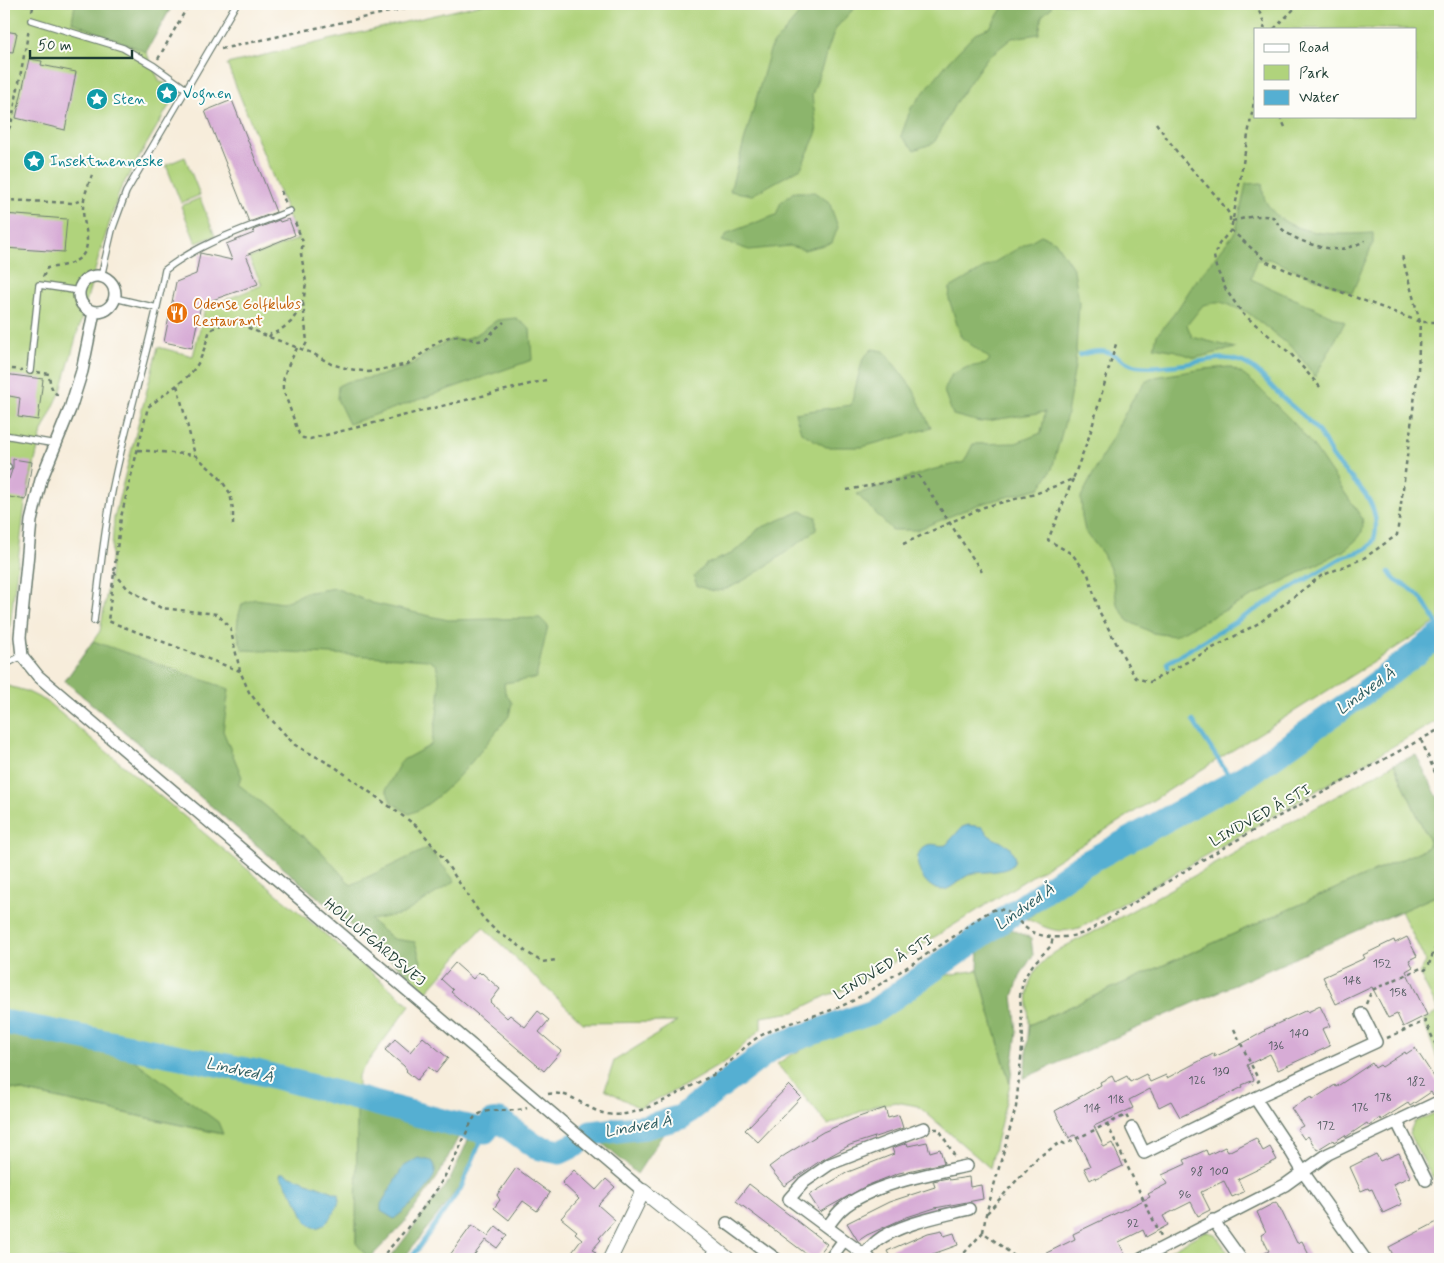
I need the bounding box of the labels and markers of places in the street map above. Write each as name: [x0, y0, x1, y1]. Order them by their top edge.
place icon: Vognen: [155, 81, 179, 105]
place label: Vognen: [183, 84, 232, 105]
place icon: Sten: [85, 87, 109, 111]
place label: Sten: [113, 90, 146, 110]
place icon: Insektmenneske: [22, 149, 46, 173]
place label: Insektmenneske: [50, 152, 163, 172]
place label: Odense Golfklubs Restaurant: [193, 295, 301, 332]
restaurant icon: Odense Golfklubs Restaurant: [165, 301, 189, 325]

